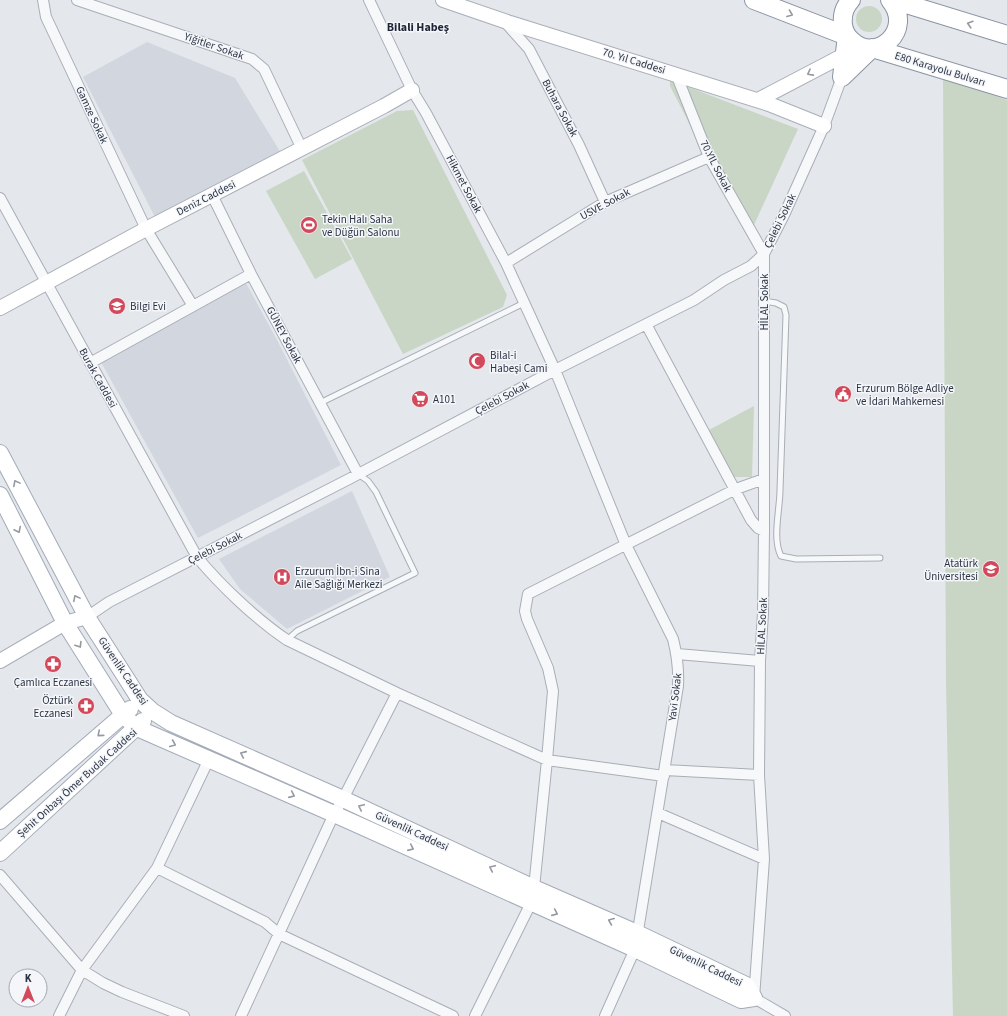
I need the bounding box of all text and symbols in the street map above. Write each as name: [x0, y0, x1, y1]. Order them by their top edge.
one-way arrow: [787, 10, 794, 18]
district label: Bilali Habeş: [387, 19, 449, 36]
one-way arrow: [966, 20, 973, 29]
street label: Yiğitler Sokak: [181, 28, 246, 63]
street label: 70. Yıl Caddesi: [601, 44, 667, 78]
street label: E80 Karayolu Bulvarı: [893, 48, 987, 90]
one-way arrow: [806, 69, 814, 76]
street label: Buhara Sokak: [538, 76, 582, 140]
street label: Gamze Sokak: [72, 84, 112, 147]
street label: 70.YIL Sokak: [696, 137, 736, 195]
street label: Hikmet Sokak: [442, 152, 486, 216]
street label: Deniz Caddesi: [174, 177, 238, 219]
street label: USVE Sokak: [577, 184, 633, 223]
street label: Çelebi Sokak: [760, 191, 800, 251]
place label: Tekin Halı Saha ve Düğün Salonu: [322, 212, 399, 240]
sports icon: Tekin Halı Saha ve Düğün Salonu: [299, 215, 319, 235]
street label: HİLAL Sokak: [757, 273, 772, 331]
school or university icon: Bilgi Evi: [107, 296, 127, 316]
place label: Bilgi Evi: [130, 299, 166, 314]
street label: GÜNEY Sokak: [263, 304, 306, 367]
street label: Burak Caddesi: [75, 345, 121, 411]
place label: Bilal-i Habeşi Cami: [490, 348, 547, 376]
mosque icon: Bilal-i Habeşi Cami: [467, 351, 487, 371]
street label: Çelebi Sokak: [472, 377, 532, 419]
place label: Erzurum Bölge Adliye ve İdari Mahkemesi: [856, 381, 954, 409]
public building icon: Erzurum Bölge Adliye ve İdari Mahkemesi: [833, 384, 853, 404]
supermarket icon: A101: [410, 389, 430, 409]
place label: A101: [433, 392, 455, 407]
one-way arrow: [13, 480, 20, 487]
one-way arrow: [13, 526, 21, 533]
street label: Çelebi Sokak: [185, 528, 245, 568]
place label: Atatürk Üniversitesi: [924, 556, 979, 584]
school or university icon: Atatürk Üniversitesi: [981, 559, 1001, 579]
place label: Erzurum İbn-i Sina Aile Sağlığı Merkezi: [295, 564, 382, 592]
hospital icon: Erzurum İbn-i Sina Aile Sağlığı Merkezi: [272, 567, 292, 587]
one-way arrow: [74, 594, 81, 602]
street label: HİLAL Sokak: [753, 597, 771, 655]
street label: Güvenlik Caddesi: [95, 634, 151, 708]
one-way arrow: [74, 641, 81, 648]
pharmacy icon: Çamlıca Eczanesi: [43, 654, 63, 674]
street label: Yavi Sokak: [664, 672, 685, 723]
place label: Çamlıca Eczanesi: [14, 675, 92, 690]
place label: Öztürk Eczanesi: [34, 693, 74, 721]
pharmacy icon: Öztürk Eczanesi: [76, 696, 96, 716]
street label: Şehit Onbaşı Ömer Budak Caddesi: [14, 725, 140, 841]
one-way arrow: [97, 730, 105, 737]
one-way arrow: [169, 739, 176, 747]
one-way arrow: [239, 751, 246, 759]
one-way arrow: [288, 791, 295, 799]
one-way arrow: [358, 804, 365, 812]
street label: Güvenlik Caddesi: [373, 807, 451, 855]
one-way arrow: [406, 843, 414, 851]
one-way arrow: [489, 865, 496, 873]
one-way arrow: [550, 908, 558, 916]
one-way arrow: [607, 918, 615, 926]
street label: Güvenlik Caddesi: [667, 942, 745, 990]
north arrow: [8, 968, 48, 1008]
text: K: [25, 971, 32, 986]

